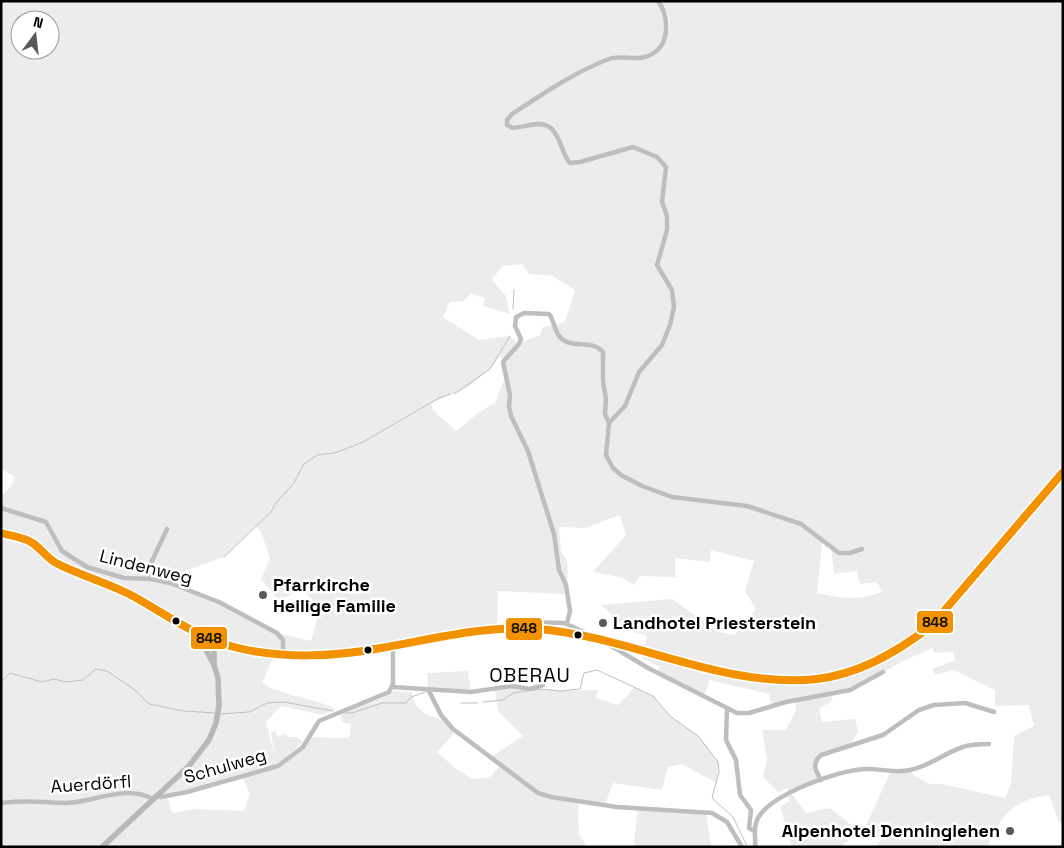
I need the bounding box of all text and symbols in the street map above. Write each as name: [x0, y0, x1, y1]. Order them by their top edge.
north arrow: [10, 10, 60, 60]
text: N: [31, 13, 45, 32]
street label: Lindenweg: [97, 544, 195, 589]
place label: Pfarrkirche Heilige Familie: [273, 573, 396, 617]
marker: Pfarrkirche Heilige Familie: [257, 589, 269, 601]
line badge: 848: [916, 610, 954, 634]
place label: Landhotel Priesterstein: [613, 611, 816, 634]
text: 848: [922, 613, 948, 631]
unlabelled marker: [171, 616, 181, 626]
line badge: 848: [505, 617, 543, 641]
marker: Landhotel Priesterstein: [597, 617, 609, 629]
text: 848: [511, 619, 537, 637]
line badge: 848: [190, 626, 228, 650]
text: 848: [196, 629, 222, 647]
unlabelled marker: [573, 630, 583, 640]
unlabelled marker: [363, 645, 373, 655]
district label: OBERAU: [489, 662, 571, 688]
street label: Schulweg: [181, 743, 269, 788]
street label: Auerdörfl: [50, 769, 132, 798]
place label: Alpenhotel Denninglehen: [782, 819, 1000, 842]
marker: Alpenhotel Denninglehen: [1004, 825, 1016, 837]

